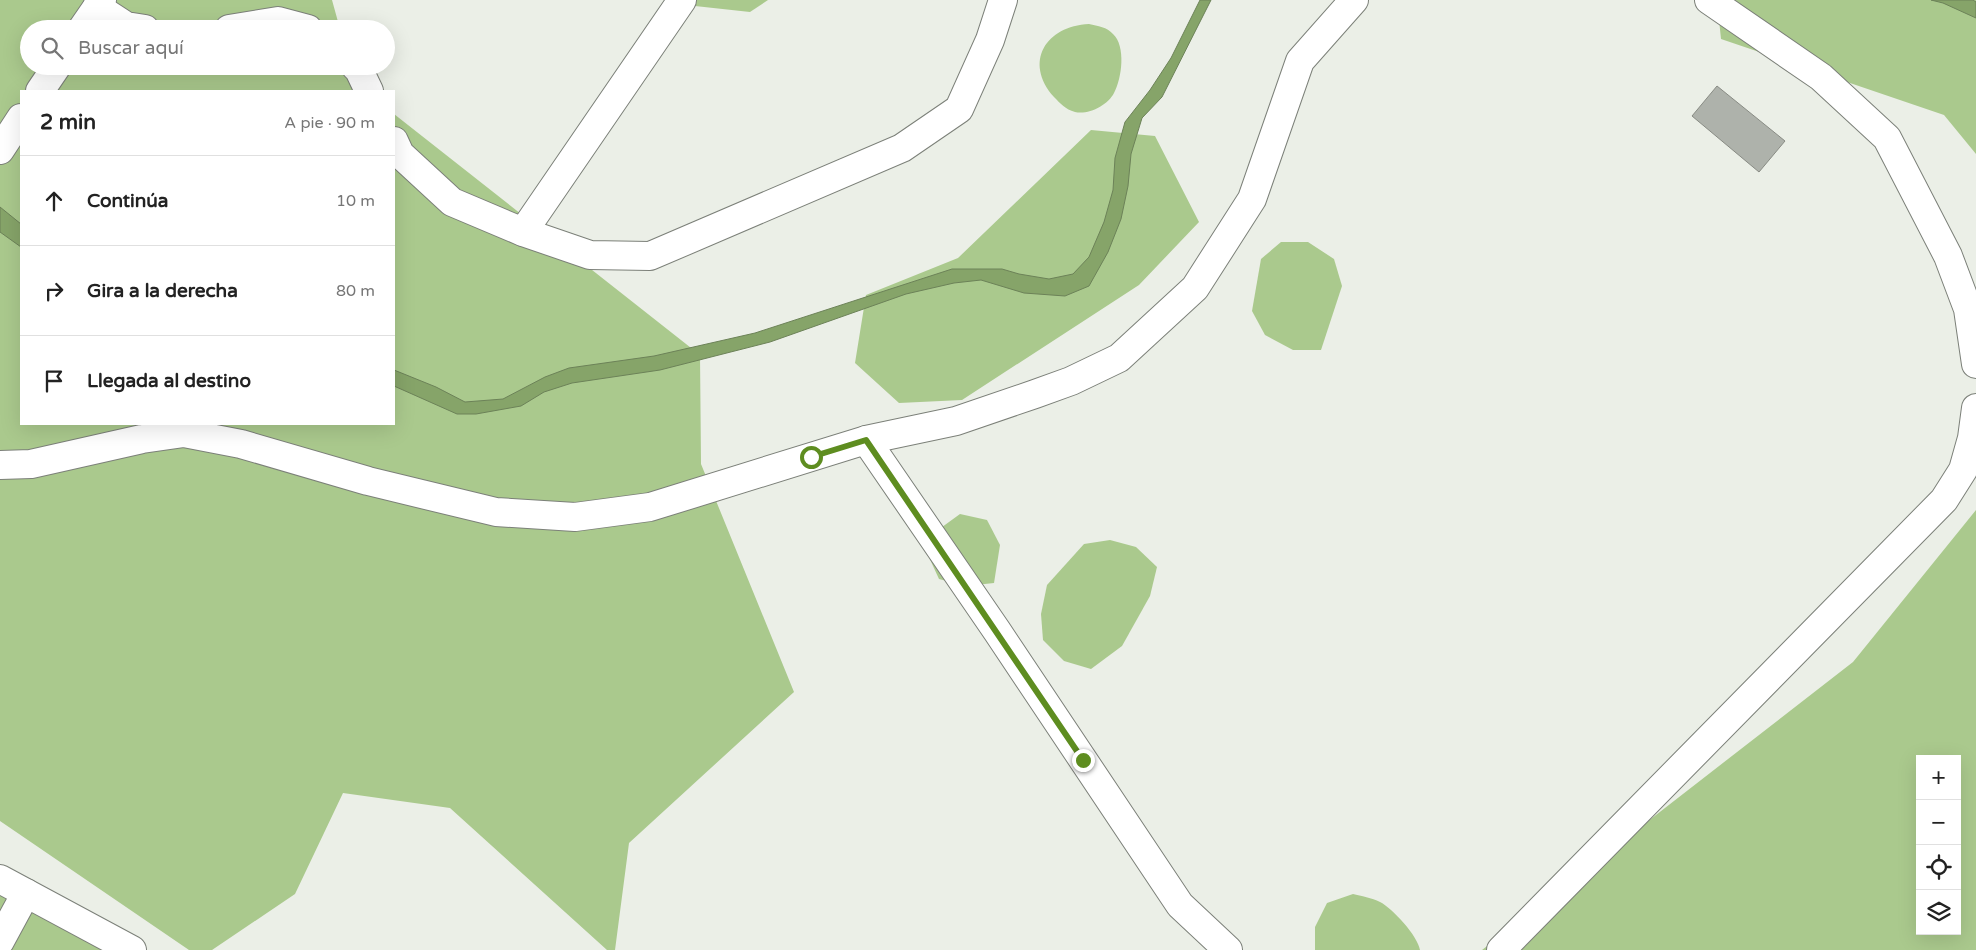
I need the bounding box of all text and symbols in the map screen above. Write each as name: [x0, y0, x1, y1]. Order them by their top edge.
search box: [20, 20, 395, 75]
icon: search: [38, 34, 66, 62]
text: Buscar aquí: [78, 37, 184, 59]
text: 2 min: [40, 110, 96, 135]
text: A pie · 90 m: [284, 113, 375, 133]
icon: ahead: [40, 187, 68, 215]
text: Continúa: [87, 190, 169, 212]
text: 10 m: [336, 191, 375, 211]
icon: right: [40, 277, 68, 305]
text: Gira a la derecha: [87, 280, 238, 302]
text: 80 m: [336, 281, 375, 301]
icon: arrive: [40, 367, 68, 395]
text: Llegada al destino: [87, 370, 251, 392]
route start: [800, 446, 823, 469]
route end: [1072, 749, 1095, 772]
map controls: [1916, 755, 1961, 935]
button: +: [1916, 755, 1961, 800]
button: −: [1916, 800, 1961, 845]
button: locate: [1916, 845, 1961, 890]
button: layers: [1916, 890, 1961, 935]

